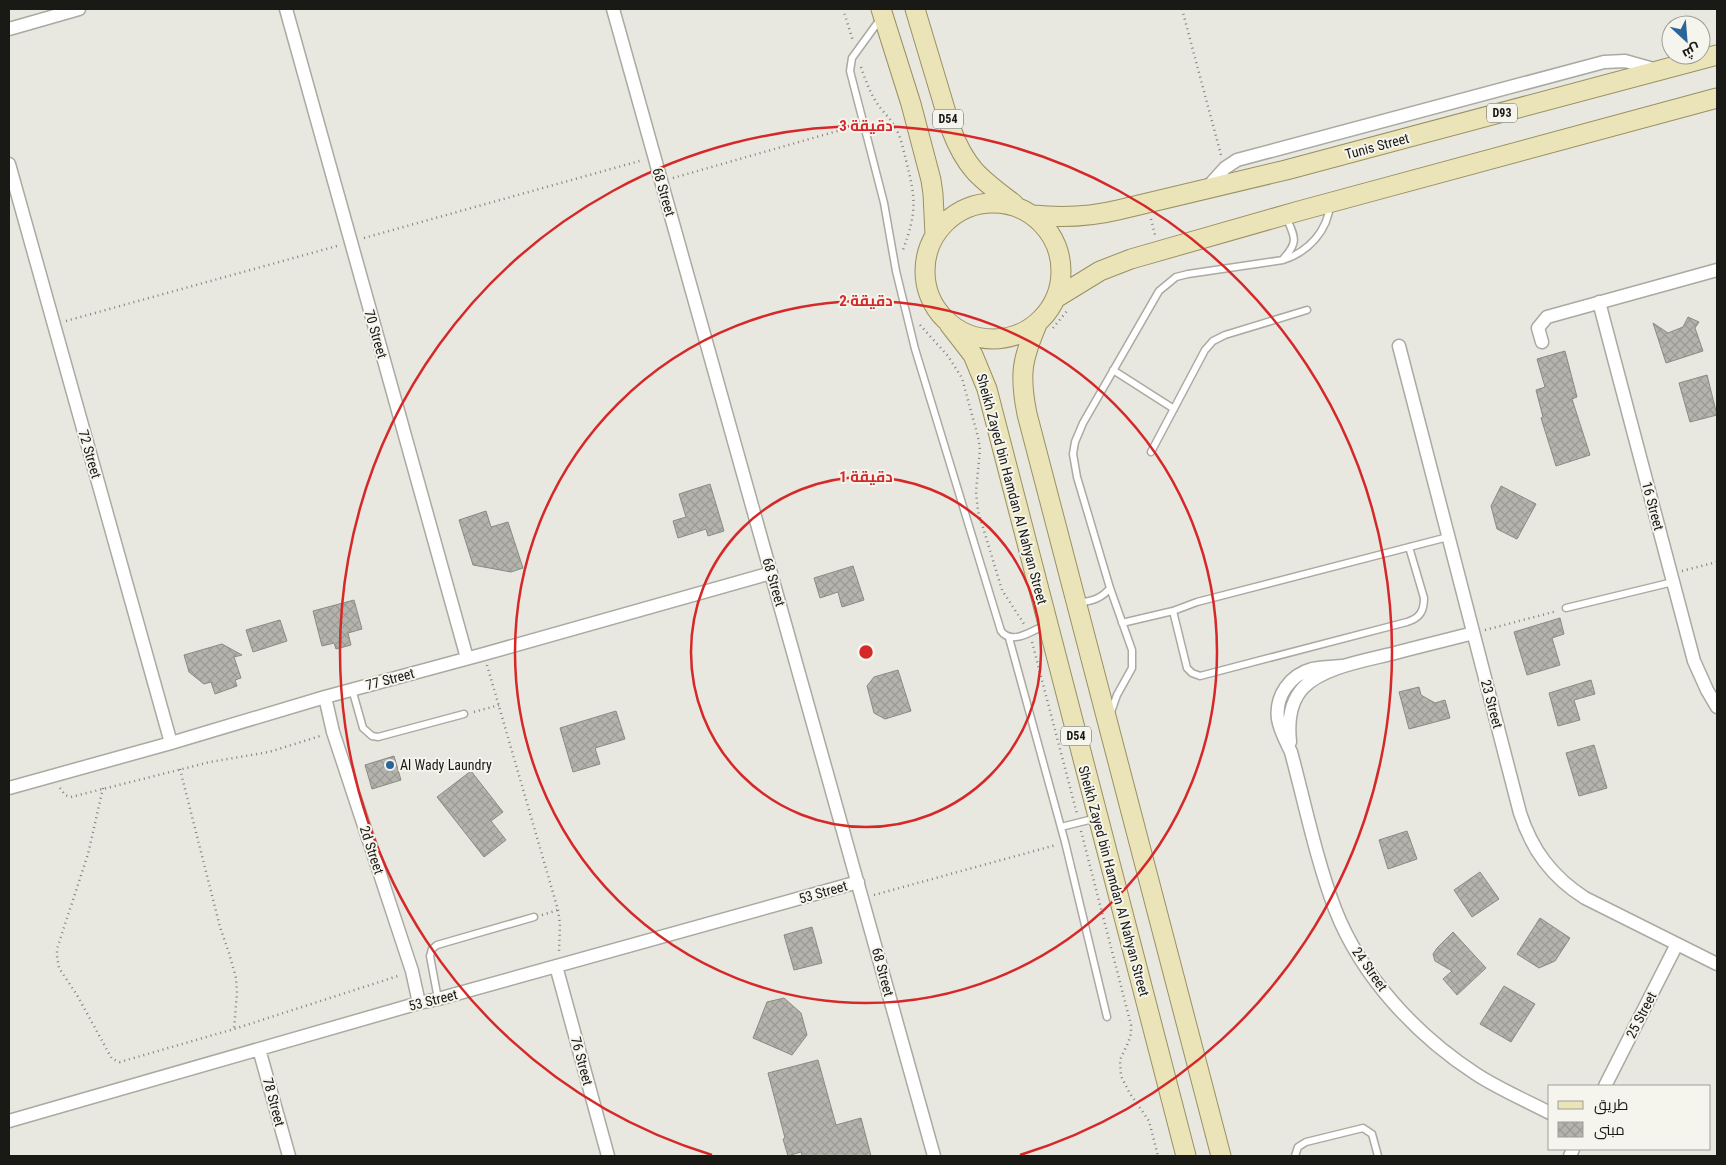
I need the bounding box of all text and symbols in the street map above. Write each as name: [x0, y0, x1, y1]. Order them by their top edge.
north arrow: [1661, 15, 1711, 65]
text: ش: [1680, 40, 1703, 63]
road number: D93: [1487, 104, 1517, 122]
road number: D54: [933, 110, 963, 128]
text: 3 دقيقة: [839, 117, 893, 135]
street label: Tunis Street: [1343, 130, 1411, 162]
street label: 68 Street: [649, 166, 679, 218]
text: 2 دقيقة: [839, 292, 893, 310]
street label: 70 Street: [361, 308, 391, 360]
street label: Sheikh Zayed bin Hamdan Al Nahyan Street: [973, 372, 1051, 606]
street label: 72 Street: [75, 428, 105, 480]
text: 1 دقيقة: [839, 468, 893, 486]
street label: 16 Street: [1639, 480, 1667, 532]
street label: 68 Street: [759, 556, 789, 608]
centre of rings: [857, 643, 875, 661]
street label: 77 Street: [364, 665, 416, 693]
street label: 23 Street: [1478, 678, 1506, 730]
road number: D54: [1061, 726, 1091, 746]
place label: Al Wady Laundry: [400, 757, 492, 773]
marker: Al Wady Laundry: [384, 759, 396, 771]
street label: Sheikh Zayed bin Hamdan Al Nahyan Street: [1075, 764, 1153, 998]
street label: 2d Street: [357, 824, 387, 876]
street label: 53 Street: [797, 877, 849, 907]
street label: 24 Street: [1349, 944, 1391, 994]
street label: 68 Street: [869, 946, 897, 998]
street label: 53 Street: [407, 986, 459, 1014]
street label: 25 Street: [1623, 989, 1659, 1041]
street label: 76 Street: [568, 1035, 596, 1087]
street label: 78 Street: [260, 1076, 288, 1128]
legend: [1548, 1085, 1711, 1150]
text: طريق: [1594, 1096, 1628, 1115]
text: مبنى: [1594, 1121, 1625, 1140]

